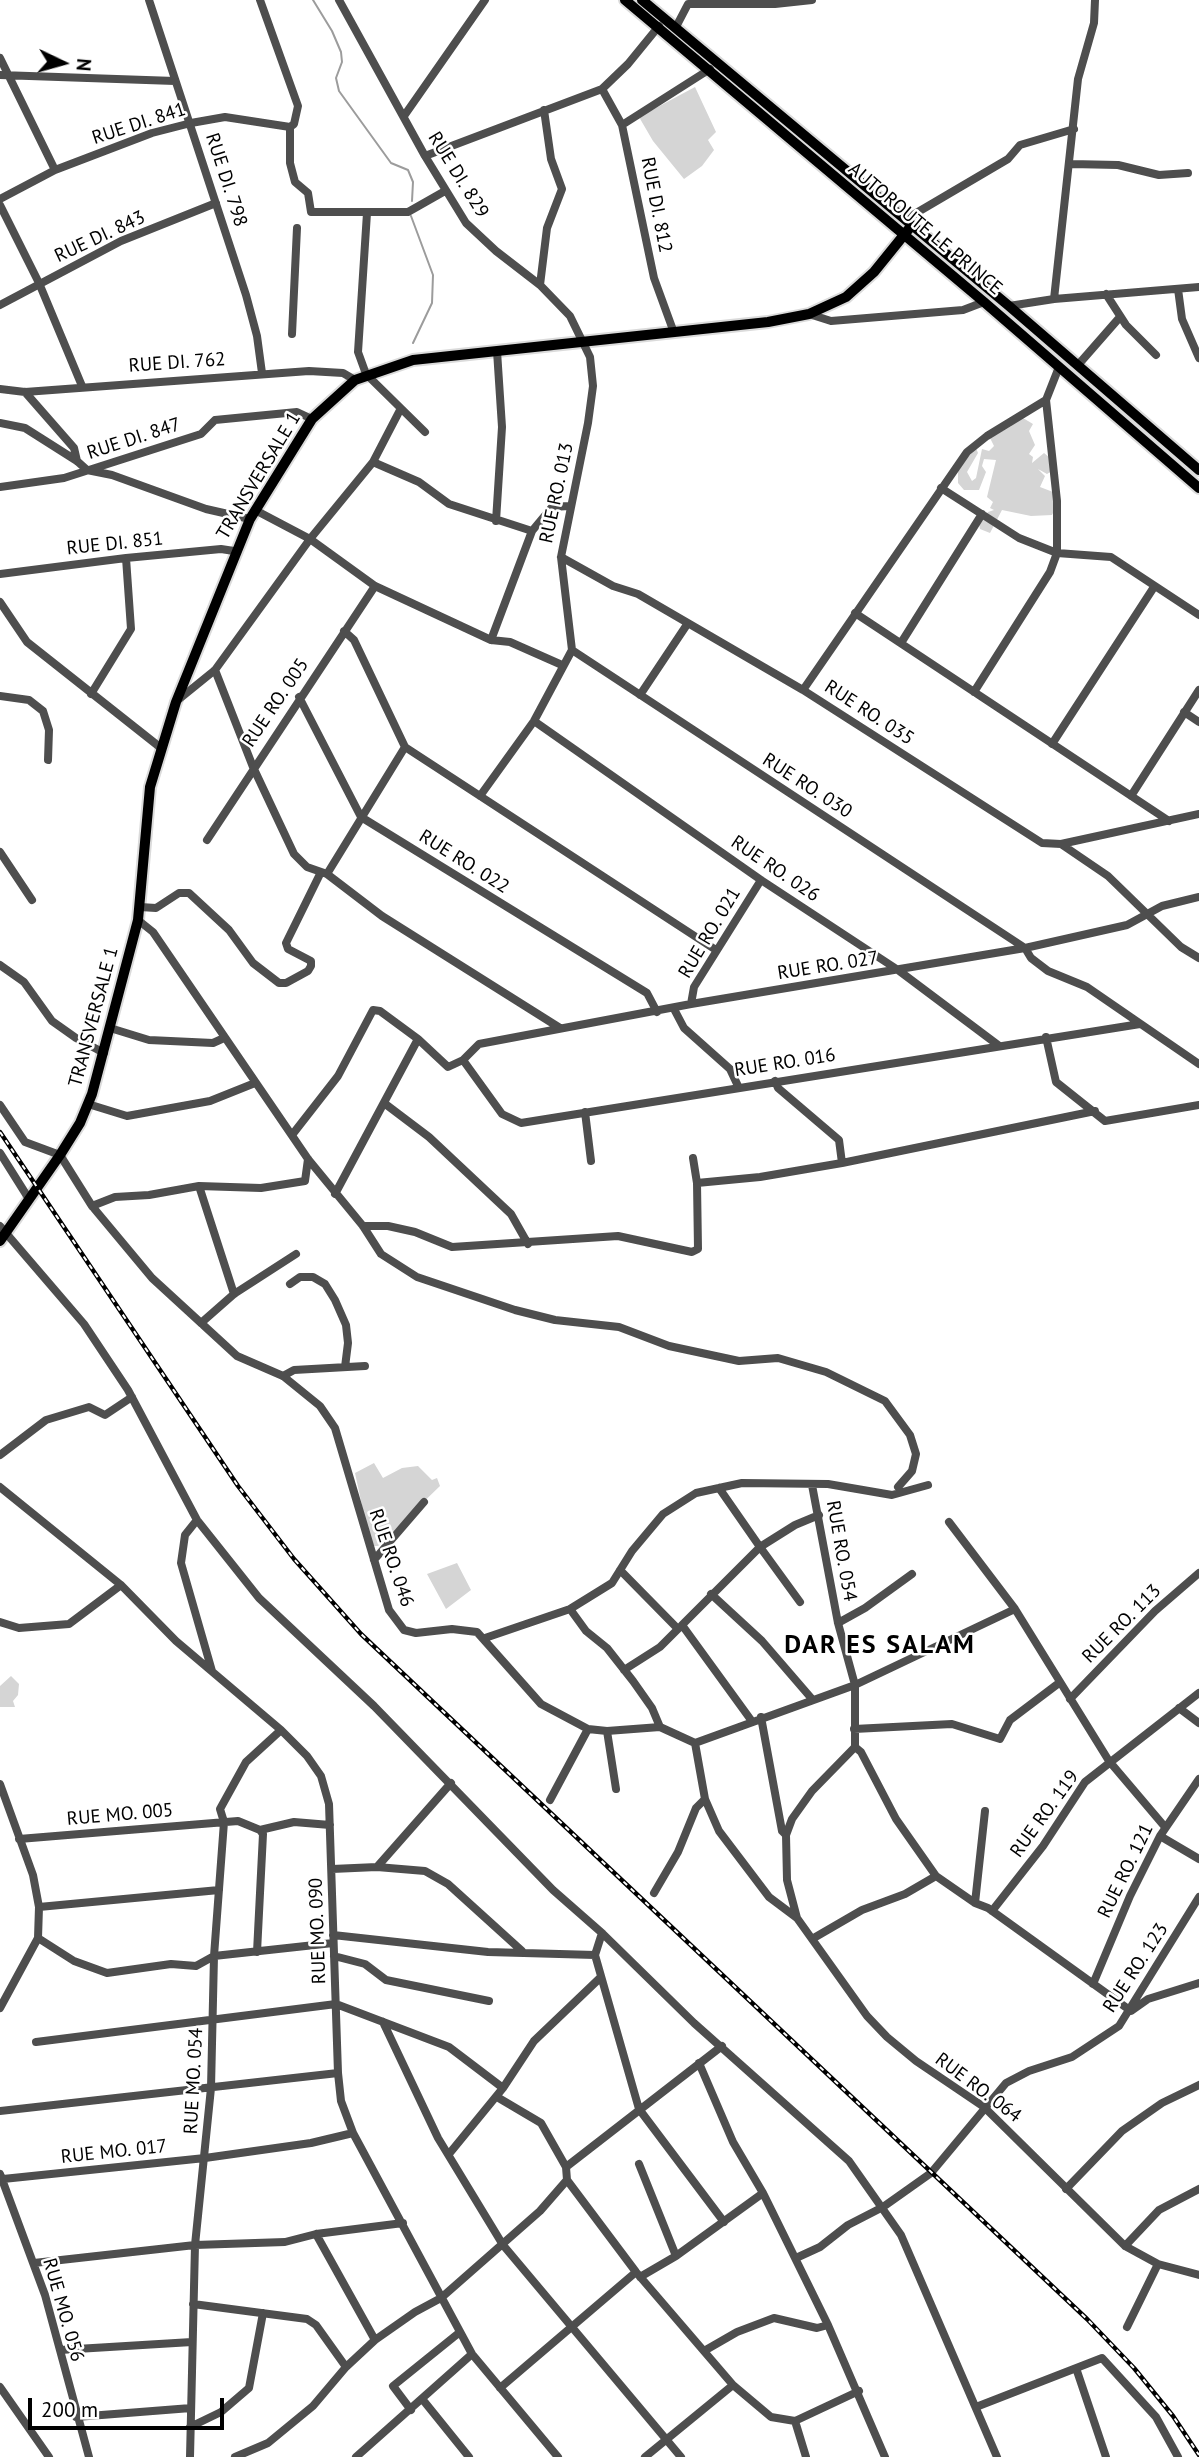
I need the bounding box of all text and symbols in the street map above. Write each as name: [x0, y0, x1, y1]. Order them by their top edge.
north arrow: [28, 28, 98, 98]
text: N: [71, 58, 96, 72]
street label: RUE DI. 841: [89, 98, 189, 150]
street label: RUE DI. 829: [423, 128, 493, 222]
street label: RUE DI. 798: [200, 130, 252, 230]
street label: RUE DI. 812: [636, 155, 676, 255]
street label: AUTOROUTE LE PRINCE: [843, 158, 1007, 300]
street label: RUE DI. 843: [51, 206, 149, 268]
street label: RUE DI. 762: [128, 348, 226, 378]
street label: TRANSVERSALE 1: [212, 408, 306, 544]
street label: RUE DI. 847: [84, 413, 184, 465]
street label: RUE RO. 013: [535, 441, 579, 545]
street label: RUE DI. 851: [66, 528, 164, 560]
street label: RUE RO. 005: [238, 654, 314, 752]
street label: RUE RO. 035: [820, 676, 918, 750]
street label: RUE RO. 030: [758, 749, 856, 823]
street label: RUE RO. 022: [415, 825, 513, 899]
street label: RUE RO. 026: [726, 831, 824, 907]
street label: RUE RO. 021: [674, 883, 746, 983]
street label: TRANSVERSALE 1: [64, 944, 124, 1090]
street label: RUE RO. 027: [776, 947, 880, 985]
street label: RUE RO. 016: [733, 1044, 837, 1082]
street label: RUE RO. 054: [821, 1499, 861, 1603]
street label: RUE RO. 046: [364, 1506, 418, 1610]
street label: RUE RO. 113: [1078, 1580, 1166, 1668]
district label: DAR ES SALAM: [786, 1630, 974, 1662]
street label: RUE RO. 119: [1006, 1766, 1084, 1862]
street label: RUE MO. 005: [66, 1799, 174, 1831]
street label: RUE RO. 121: [1093, 1820, 1159, 1922]
street label: RUE MO. 090: [305, 1877, 331, 1985]
street label: RUE RO. 123: [1099, 1919, 1173, 2017]
street label: RUE MO. 054: [180, 2027, 208, 2135]
street label: RUE RO. 064: [930, 2048, 1026, 2128]
street label: RUE MO. 017: [60, 2135, 168, 2169]
street label: RUE MO. 056: [37, 2256, 89, 2364]
scale bar: [32, 2384, 228, 2428]
text: 200 m: [41, 2396, 98, 2423]

